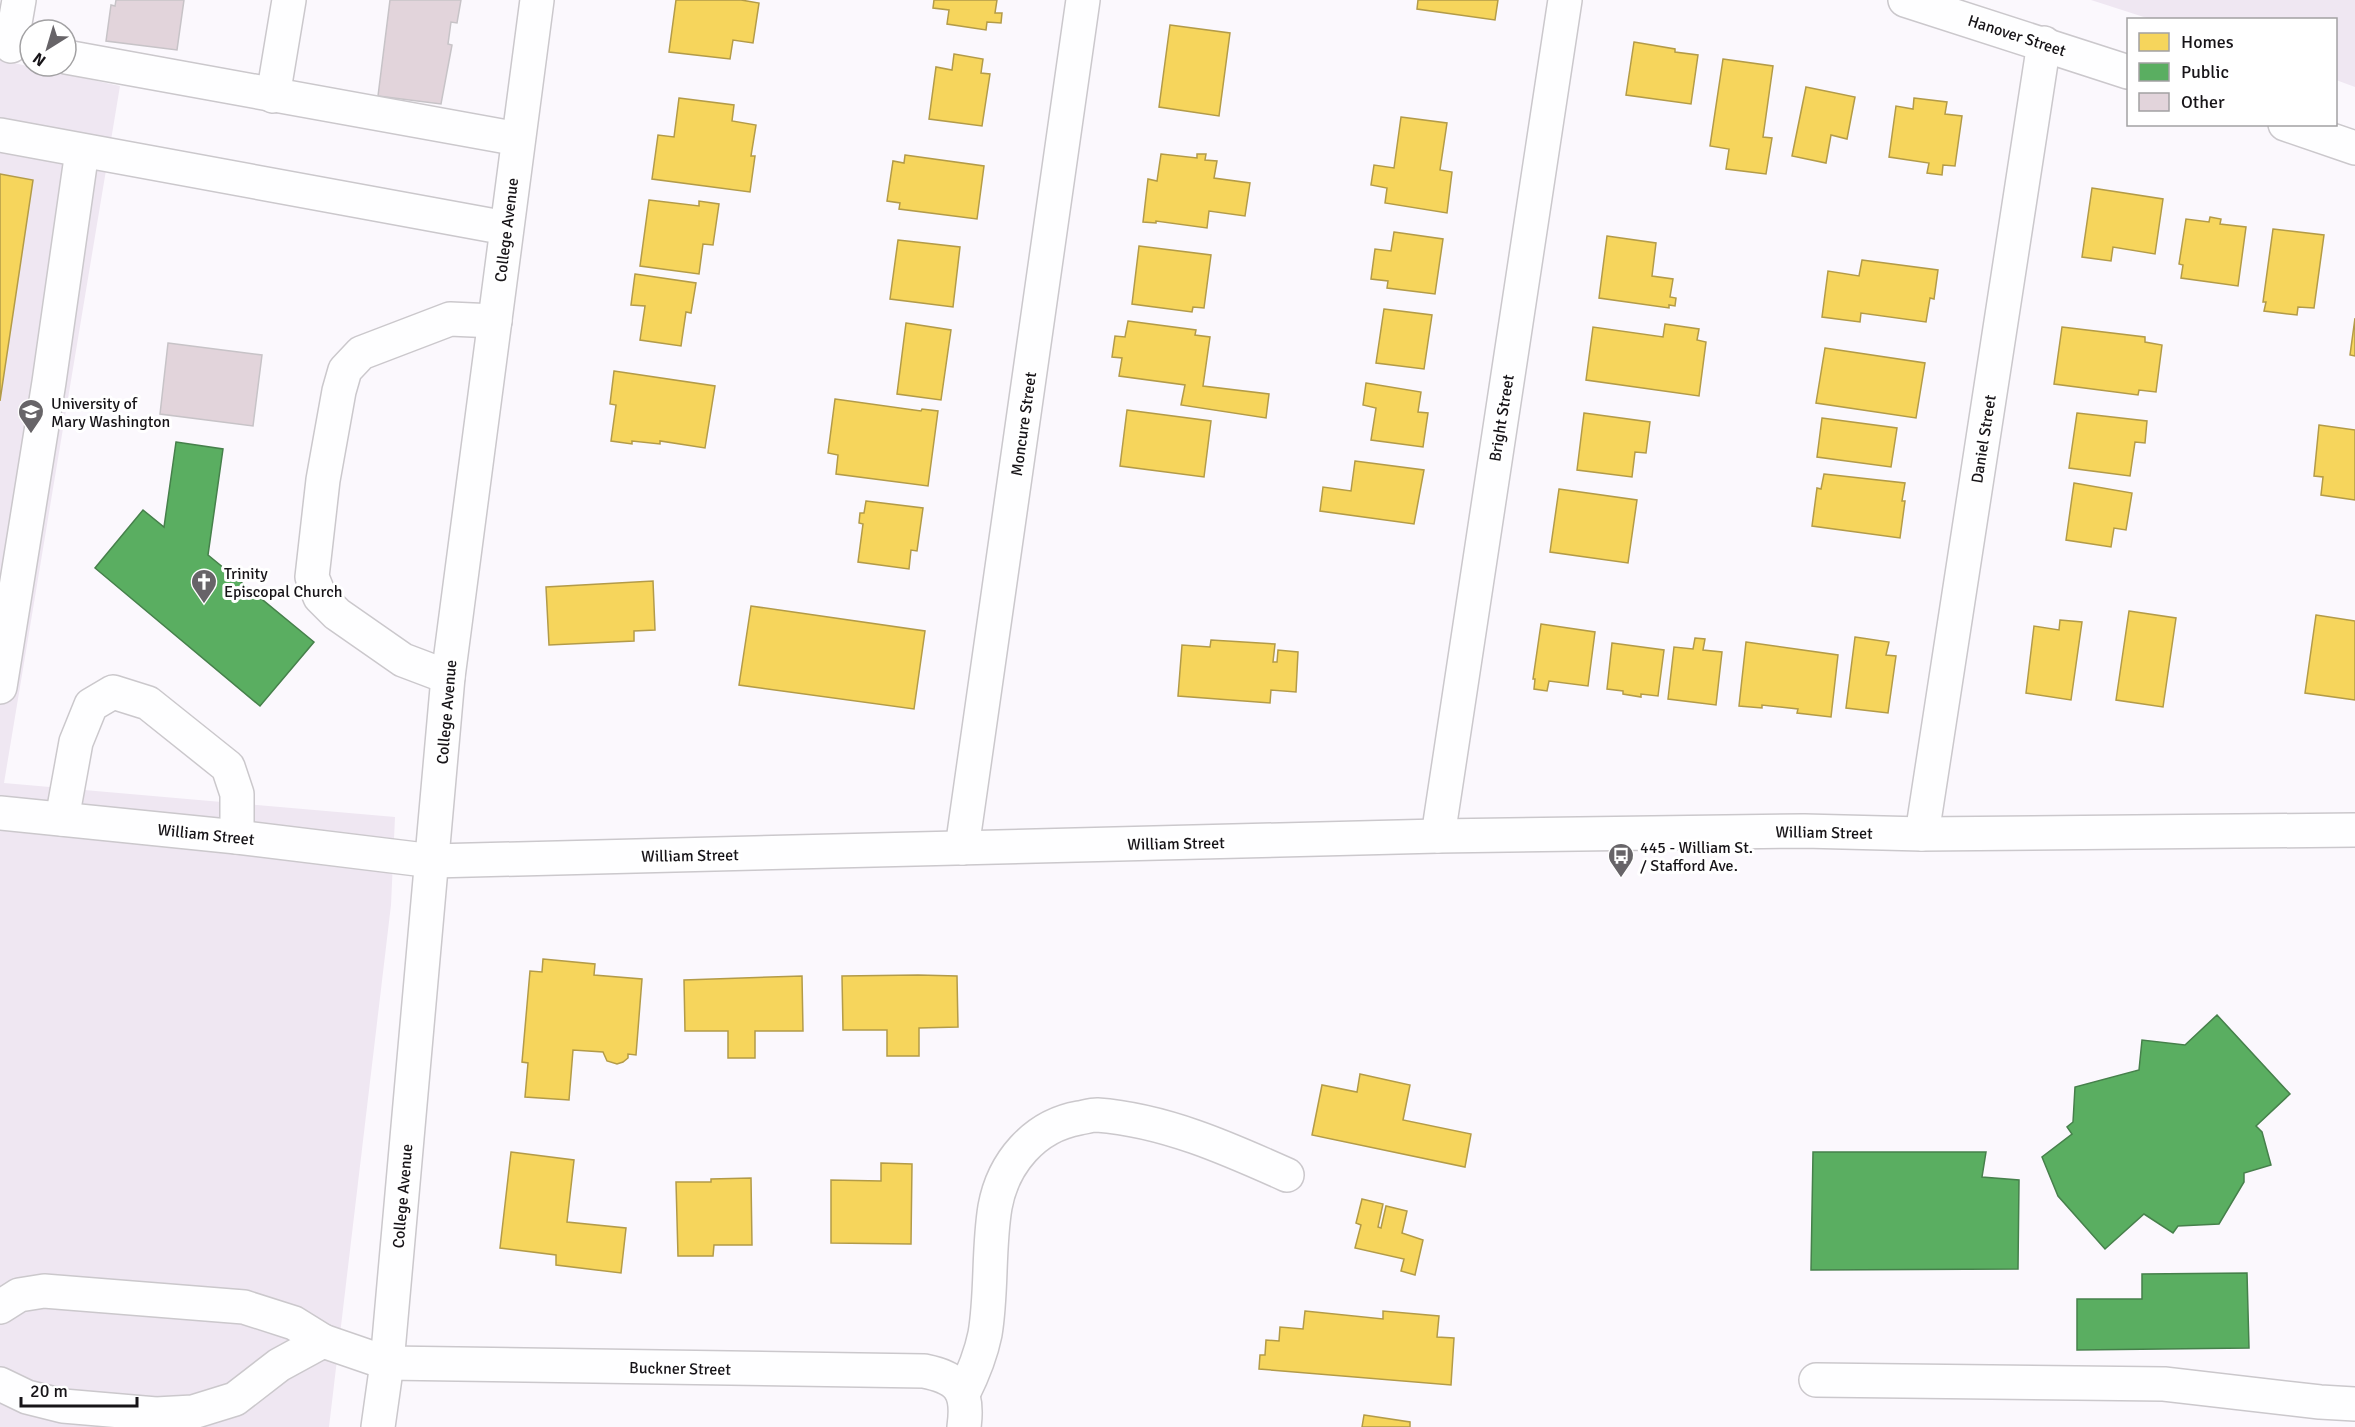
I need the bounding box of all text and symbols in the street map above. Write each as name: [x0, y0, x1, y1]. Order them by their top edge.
street label: Hanover Street: [1965, 11, 2069, 61]
north arrow: [18, 18, 78, 78]
legend: [2127, 18, 2337, 126]
text: Homes: [2181, 31, 2234, 53]
text: N: [29, 48, 50, 71]
text: Public: [2181, 61, 2229, 83]
text: Other: [2181, 91, 2225, 113]
street label: College Avenue: [491, 177, 523, 283]
street label: Moncure Street: [1007, 370, 1041, 478]
street label: Bright Street: [1485, 373, 1519, 463]
street label: Daniel Street: [1967, 393, 2001, 485]
place label: University of Mary Washington: [51, 394, 170, 432]
school or university icon: University of Mary Washington: [16, 397, 46, 435]
place label: Trinity Episcopal Church: [224, 564, 342, 602]
church icon: Trinity Episcopal Church: [189, 567, 219, 605]
street label: College Avenue: [432, 659, 462, 765]
street label: William Street: [156, 820, 256, 850]
street label: William Street: [1775, 822, 1873, 844]
street label: William Street: [1127, 833, 1225, 855]
place label: 445 - William St. / Stafford Ave.: [1640, 838, 1753, 876]
bus stop icon: 445 - William St. / Stafford Ave.: [1606, 841, 1636, 879]
street label: William Street: [641, 845, 739, 867]
street label: College Avenue: [388, 1143, 418, 1249]
street label: Buckner Street: [629, 1358, 731, 1380]
scale bar: [21, 1370, 136, 1408]
text: 20 m: [30, 1380, 68, 1402]

